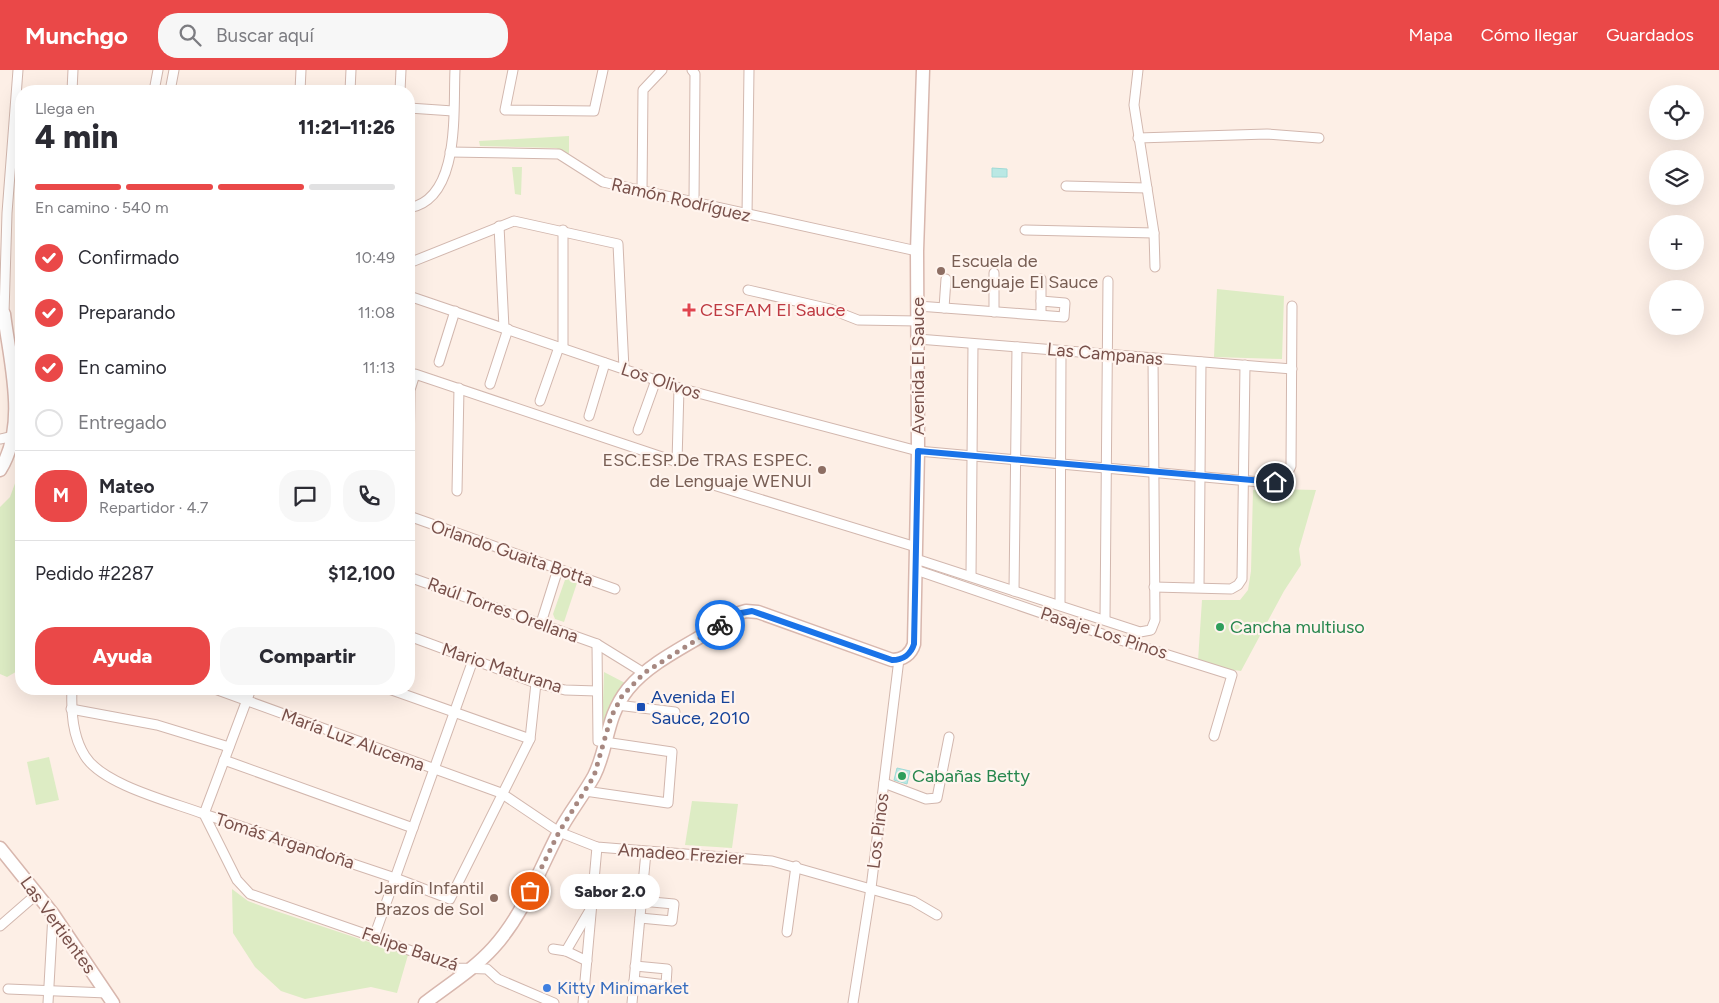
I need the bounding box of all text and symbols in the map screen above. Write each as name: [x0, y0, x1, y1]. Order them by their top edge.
search box: [158, 13, 508, 58]
text: Munchgo: [25, 21, 128, 50]
icon: search: [176, 21, 204, 49]
text: Buscar aquí: [216, 24, 314, 47]
text: Mapa: [1408, 24, 1453, 46]
text: Cómo llegar: [1481, 24, 1578, 46]
text: Guardados: [1606, 24, 1694, 46]
map controls: [1649, 85, 1704, 335]
button: locate: [1649, 85, 1704, 140]
text: Llega en: [35, 99, 95, 118]
text: 11:21–11:26: [298, 116, 395, 139]
text: 4 min: [35, 118, 118, 156]
button: layers: [1649, 150, 1704, 205]
street label: Ramón Rodríguez: [609, 173, 753, 227]
text: En camino · 540 m: [35, 198, 169, 217]
button: +: [1649, 215, 1704, 270]
icon: check: [35, 244, 63, 272]
text: Confirmado: [78, 246, 179, 269]
text: 10:49: [355, 248, 395, 267]
place label: Escuela de Lenguaje El Sauce: [951, 250, 1098, 293]
marker: Escuela de Lenguaje El Sauce: [935, 265, 947, 277]
button: −: [1649, 280, 1704, 335]
street label: Avenida El Sauce: [907, 297, 929, 435]
icon: check: [35, 299, 63, 327]
place label: CESFAM El Sauce: [700, 299, 845, 321]
text: Preparando: [78, 301, 176, 324]
text: 11:08: [358, 303, 395, 322]
marker: CESFAM El Sauce: [682, 303, 696, 317]
street label: Las Campanas: [1046, 338, 1164, 370]
icon: check: [35, 354, 63, 382]
text: En camino: [78, 356, 167, 379]
text: 11:13: [362, 358, 395, 377]
street label: Los Olivos: [618, 358, 704, 404]
text: Entregado: [78, 411, 167, 434]
place label: ESC.ESP.De TRAS ESPEC. de Lenguaje WENUI: [603, 449, 812, 492]
pin: [1254, 461, 1296, 503]
marker: ESC.ESP.De TRAS ESPEC. de Lenguaje WENUI: [816, 464, 828, 476]
icon: home: [1261, 468, 1289, 496]
button: chat: [279, 470, 331, 522]
button: phone: [343, 470, 395, 522]
text: Mateo: [99, 475, 154, 498]
text: M: [53, 484, 69, 507]
text: Repartidor · 4.7: [99, 498, 208, 517]
street label: Orlando Guaita Botta: [428, 515, 596, 591]
text: Pedido #2287: [35, 562, 154, 585]
text: $12,100: [328, 562, 395, 585]
street label: Raúl Torres Orellana: [424, 572, 582, 648]
courier: [695, 600, 745, 650]
street label: Pasaje Los Pinos: [1038, 602, 1170, 664]
icon: bike: [706, 611, 734, 639]
place label: Cancha multiuso: [1230, 616, 1365, 638]
marker: Cancha multiuso: [1214, 621, 1226, 633]
button: Ayuda: [35, 627, 210, 685]
button: Compartir: [220, 627, 395, 685]
street label: Mario Maturana: [439, 638, 565, 698]
place label: Avenida El Sauce, 2010: [651, 686, 750, 729]
marker: Avenida El Sauce, 2010: [635, 701, 647, 713]
street label: María Luz Alucema: [278, 704, 428, 776]
place label: Cabañas Betty: [912, 765, 1030, 787]
marker: Cabañas Betty: [896, 770, 908, 782]
street label: Los Pinos: [862, 792, 894, 870]
street label: Tomás Argandoña: [213, 808, 357, 874]
street label: Amadeo Frezier: [617, 839, 745, 869]
pin: [509, 870, 551, 912]
street label: Las Vertientes: [15, 872, 101, 978]
callout: Sabor 2.0: [560, 874, 660, 908]
place label: Jardín Infantil Brazos de Sol: [375, 877, 484, 920]
icon: bag: [516, 877, 544, 905]
text: Sabor 2.0: [574, 882, 646, 901]
marker: Jardín Infantil Brazos de Sol: [488, 892, 500, 904]
street label: Felipe Bauzá: [359, 922, 461, 976]
place label: Kitty Minimarket: [557, 977, 689, 999]
marker: Kitty Minimarket: [541, 982, 553, 994]

